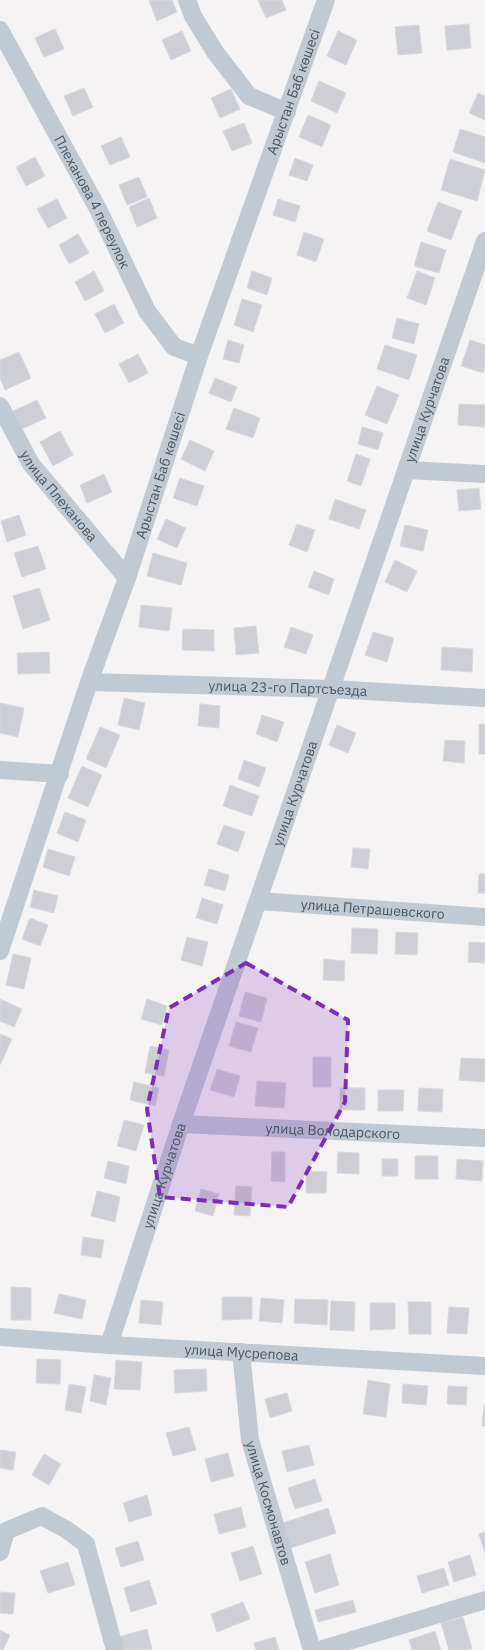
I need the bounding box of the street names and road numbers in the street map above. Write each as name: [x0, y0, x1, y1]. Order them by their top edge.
street label: Арыстан Баб көшесі: [263, 26, 324, 157]
street label: Плеханова 4 переулок: [50, 132, 134, 272]
street label: улица Курчатова: [400, 354, 454, 465]
street label: Арыстан Баб көшесі: [131, 410, 189, 541]
street label: улица Плеханова: [16, 447, 102, 546]
street label: улица 23-го Партсъезда: [208, 676, 368, 700]
street label: улица Курчатова: [268, 738, 321, 849]
street label: улица Петрашевского: [300, 895, 445, 923]
street label: улица Володарского: [265, 1119, 401, 1143]
street label: улица Курчатова: [138, 1120, 190, 1231]
street label: улица Мусрепова: [184, 1340, 300, 1365]
street label: улица Космонавтов: [242, 1438, 295, 1567]

